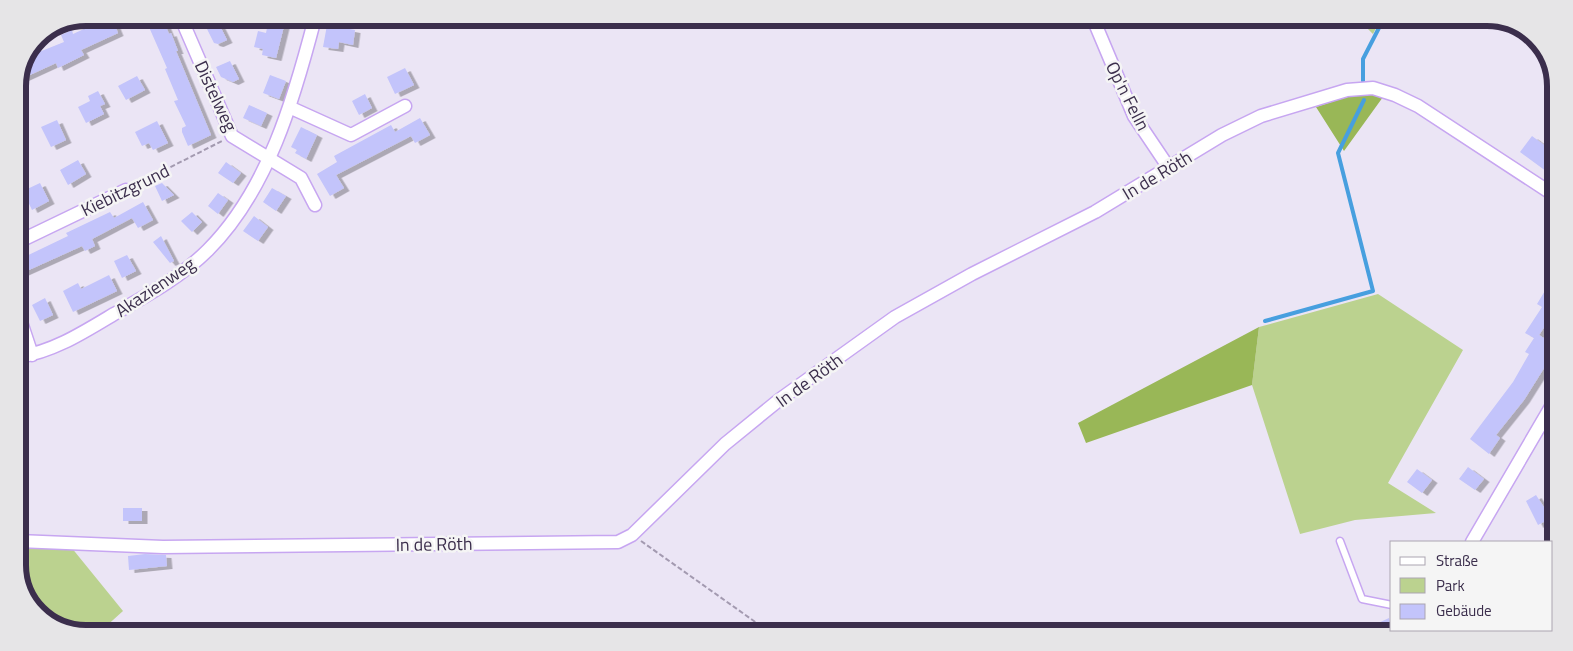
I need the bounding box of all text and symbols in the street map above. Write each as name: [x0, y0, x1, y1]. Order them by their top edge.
street label: Distelweg: [188, 56, 244, 136]
street label: Op'n Felln: [1099, 57, 1157, 135]
street label: In de Röth: [1117, 144, 1197, 206]
street label: Kiebitzgrund: [76, 157, 174, 223]
street label: Akazienweg: [110, 250, 200, 324]
street label: In de Röth: [770, 346, 848, 414]
street label: In de Röth: [395, 530, 473, 558]
legend: [1390, 541, 1553, 631]
text: Straße: [1436, 549, 1478, 572]
text: Park: [1436, 574, 1465, 597]
text: Gebäude: [1436, 599, 1492, 622]

